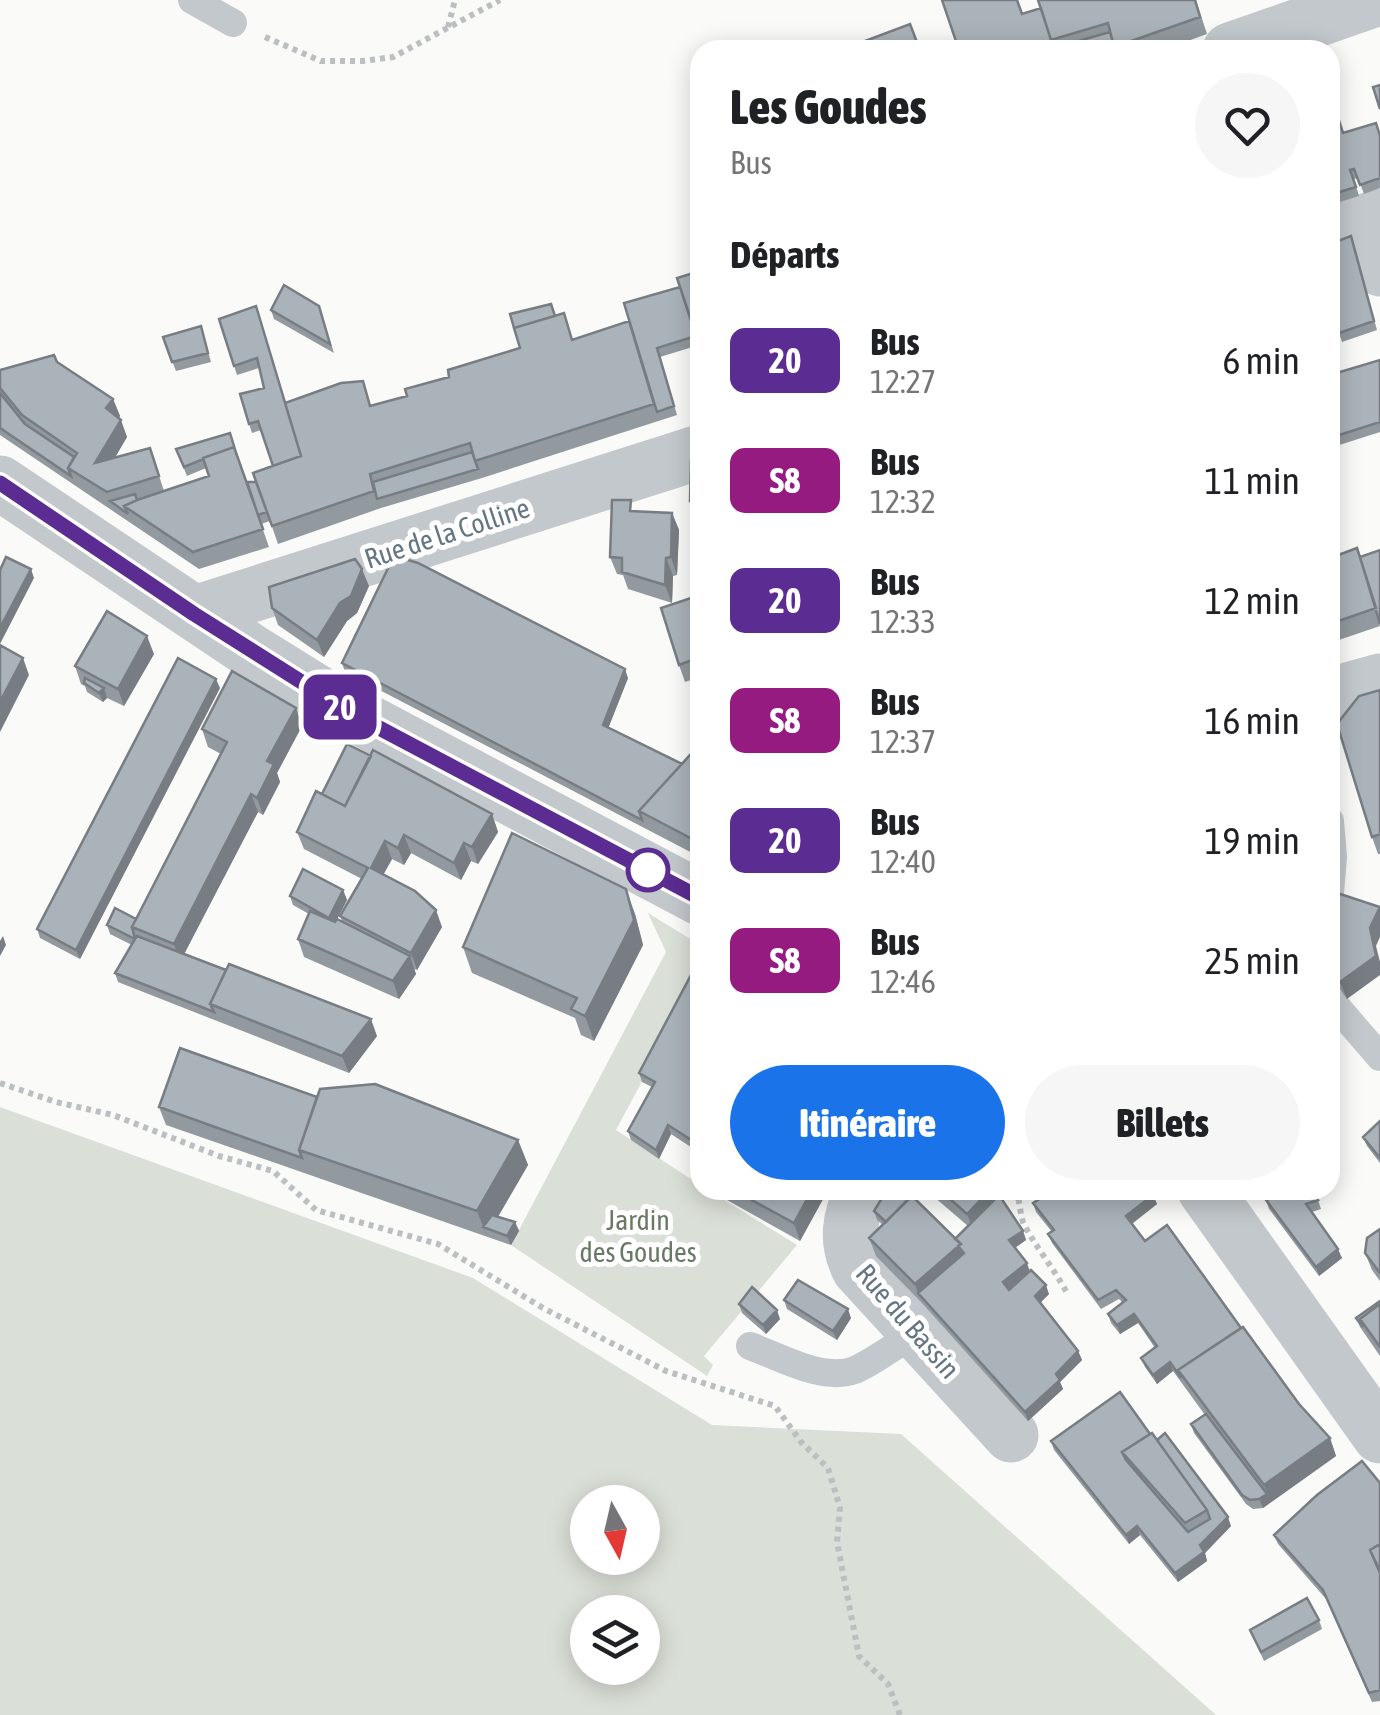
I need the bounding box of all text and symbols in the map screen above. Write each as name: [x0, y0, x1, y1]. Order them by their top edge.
button: heart: [1195, 73, 1300, 178]
text: Les Goudes: [730, 79, 927, 134]
text: Bus: [730, 144, 772, 181]
text: Départs: [730, 233, 839, 276]
text: Bus: [870, 320, 920, 363]
text: 6 min: [1222, 339, 1300, 382]
text: 20: [769, 340, 801, 380]
text: 12:27: [870, 363, 936, 400]
text: Bus: [870, 440, 920, 483]
text: 11 min: [1205, 459, 1300, 502]
text: S8: [769, 460, 801, 500]
text: 12:32: [870, 483, 936, 520]
street label: Rue de la Colline: [360, 491, 534, 575]
text: Bus: [870, 560, 920, 603]
text: 12 min: [1205, 579, 1300, 622]
text: 20: [769, 580, 801, 620]
text: 12:33: [870, 603, 936, 640]
line badge: 20: [295, 674, 385, 740]
text: Bus: [870, 680, 920, 723]
text: 20: [324, 687, 356, 727]
text: 16 min: [1205, 699, 1300, 742]
text: S8: [769, 700, 801, 740]
text: 12:37: [870, 723, 936, 760]
text: Bus: [870, 800, 920, 843]
text: 19 min: [1205, 819, 1300, 862]
text: 20: [769, 820, 801, 860]
text: 12:40: [870, 843, 936, 880]
unlabelled marker: [627, 849, 669, 891]
text: Bus: [870, 920, 920, 963]
text: 25 min: [1205, 939, 1300, 982]
text: S8: [769, 940, 801, 980]
text: 12:46: [870, 963, 936, 1000]
button: Itinéraire: [730, 1065, 1005, 1180]
button: Billets: [1025, 1065, 1300, 1180]
park label: Jardin des Goudes: [579, 1204, 697, 1268]
street label: Rue du Bassin: [850, 1257, 966, 1385]
north arrow: [570, 1485, 660, 1575]
map controls: [570, 1485, 660, 1685]
button: layers: [570, 1595, 660, 1685]

